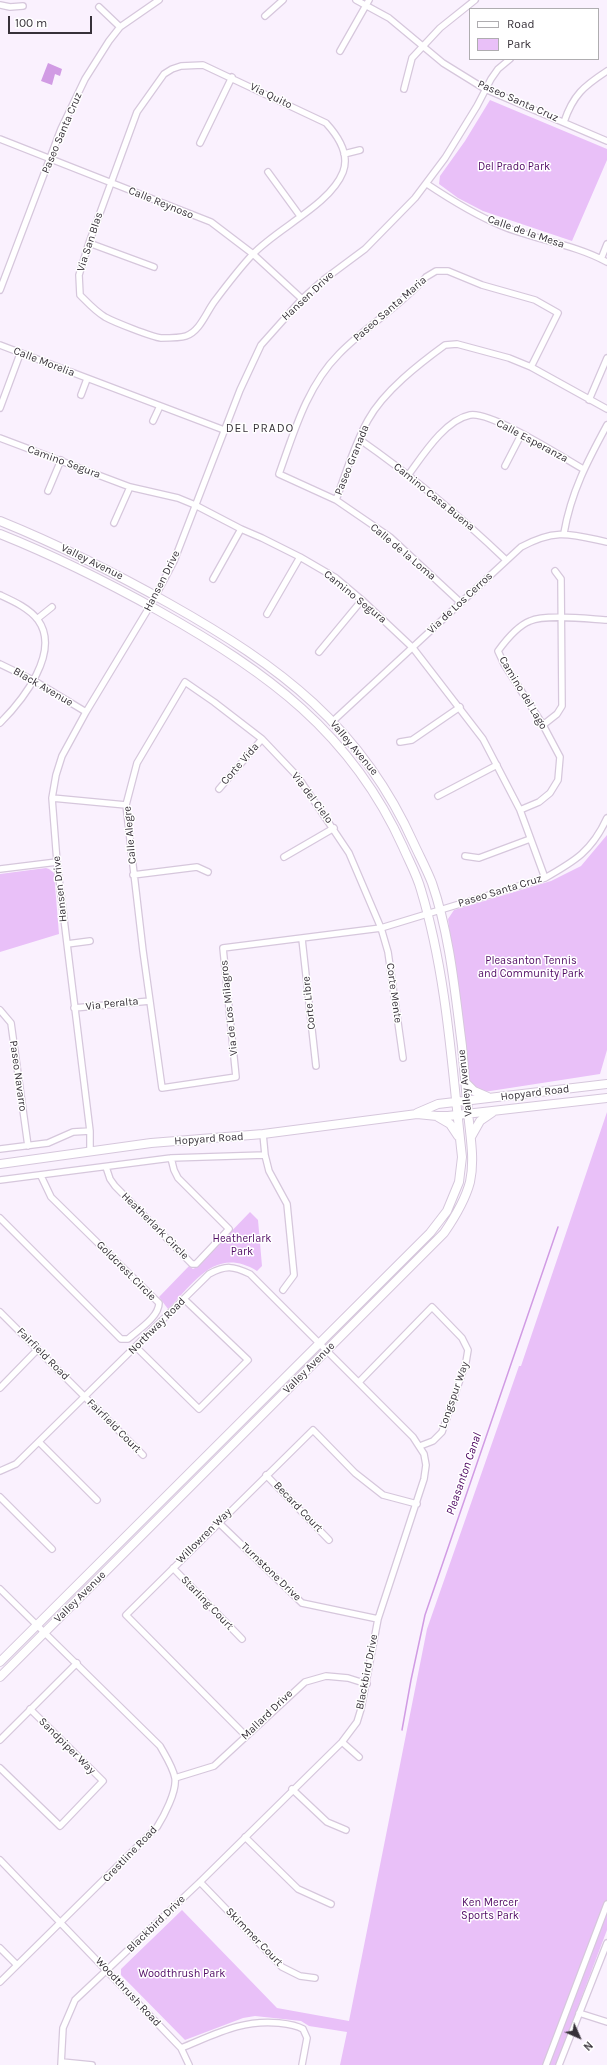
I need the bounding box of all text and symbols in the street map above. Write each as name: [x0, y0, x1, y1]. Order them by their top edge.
scale bar: [10, 8, 94, 34]
legend: [469, 8, 599, 60]
text: 100 m: [15, 16, 47, 30]
text: Road: [507, 17, 535, 31]
text: Park: [507, 37, 531, 51]
street label: Paseo Santa Cruz: [476, 77, 560, 125]
street label: Via Quito: [248, 80, 294, 112]
street label: Paseo Santa Cruz: [39, 90, 85, 176]
park label: Del Prado Park: [478, 160, 550, 174]
street label: Calle Reynoso: [126, 184, 196, 222]
street label: Via San Blas: [74, 211, 106, 273]
street label: Calle de la Mesa: [486, 213, 566, 251]
street label: Hansen Drive: [279, 269, 337, 323]
street label: Paseo Santa Maria: [351, 274, 429, 344]
street label: Calle Morelia: [11, 344, 77, 380]
street label: Calle Esperanza: [494, 417, 570, 465]
district label: DEL PRADO: [226, 422, 294, 436]
street label: Paseo Granada: [332, 423, 372, 497]
street label: Camino Segura: [26, 443, 102, 481]
street label: Camino Casa Buena: [391, 460, 477, 534]
street label: Calle de la Loma: [368, 521, 438, 583]
street label: Valley Avenue: [59, 541, 125, 583]
street label: Hansen Drive: [141, 548, 183, 614]
street label: Camino Segura: [321, 568, 389, 626]
street label: Via de Los Cerros: [425, 569, 495, 637]
street label: Camino del Lago: [496, 654, 550, 732]
street label: Black Avenue: [11, 665, 75, 709]
street label: Valley Avenue: [327, 718, 381, 778]
street label: Corte Vida: [218, 740, 262, 788]
street label: Via del Cielo: [288, 770, 336, 826]
street label: Calle Alegre: [121, 805, 139, 865]
street label: Hansen Drive: [50, 855, 70, 923]
street label: Paseo Santa Cruz: [456, 872, 544, 910]
park label: Pleasanton Tennis and Community Park: [478, 954, 584, 980]
street label: Via de Los Milagros: [217, 959, 241, 1057]
street label: Corte Mente: [383, 962, 405, 1024]
street label: Corte Libre: [300, 976, 318, 1030]
street label: Via Peralta: [85, 995, 139, 1013]
street label: Paseo Navarro: [7, 1040, 29, 1112]
street label: Valley Avenue: [455, 1049, 475, 1117]
street label: Hopyard Road: [500, 1082, 570, 1104]
street label: Hopyard Road: [174, 1130, 244, 1148]
street label: Heatherlark Circle: [119, 1190, 191, 1262]
park label: Heatherlark Park: [213, 1232, 271, 1258]
street label: Goldcrest Circle: [93, 1238, 159, 1304]
street label: Northway Road: [126, 1295, 188, 1357]
street label: Fairfield Road: [14, 1325, 72, 1383]
street label: Valley Avenue: [280, 1339, 338, 1397]
street label: Longspur Way: [436, 1360, 472, 1430]
street label: Fairfield Court: [84, 1396, 144, 1456]
water label: Pleasanton Canal: [443, 1431, 485, 1517]
street label: Becard Court: [271, 1479, 325, 1535]
street label: Willowren Way: [174, 1506, 234, 1566]
street label: Turnstone Drive: [238, 1540, 304, 1604]
street label: Valley Avenue: [51, 1568, 109, 1626]
street label: Starling Court: [178, 1573, 236, 1633]
street label: Blackbird Drive: [353, 1633, 381, 1711]
street label: Mallard Drive: [239, 1687, 295, 1743]
street label: Sandpiper Way: [36, 1715, 98, 1777]
street label: Crestline Road: [100, 1823, 160, 1885]
street label: Blackbird Drive: [124, 1893, 188, 1955]
park label: Ken Mercer Sports Park: [461, 1896, 519, 1922]
street label: Skimmer Court: [223, 1905, 285, 1969]
street label: Woodthrush Road: [93, 1955, 163, 2029]
park label: Woodthrush Park: [139, 1967, 225, 1981]
north arrow: [559, 2017, 599, 2057]
text: N: [580, 2038, 595, 2053]

